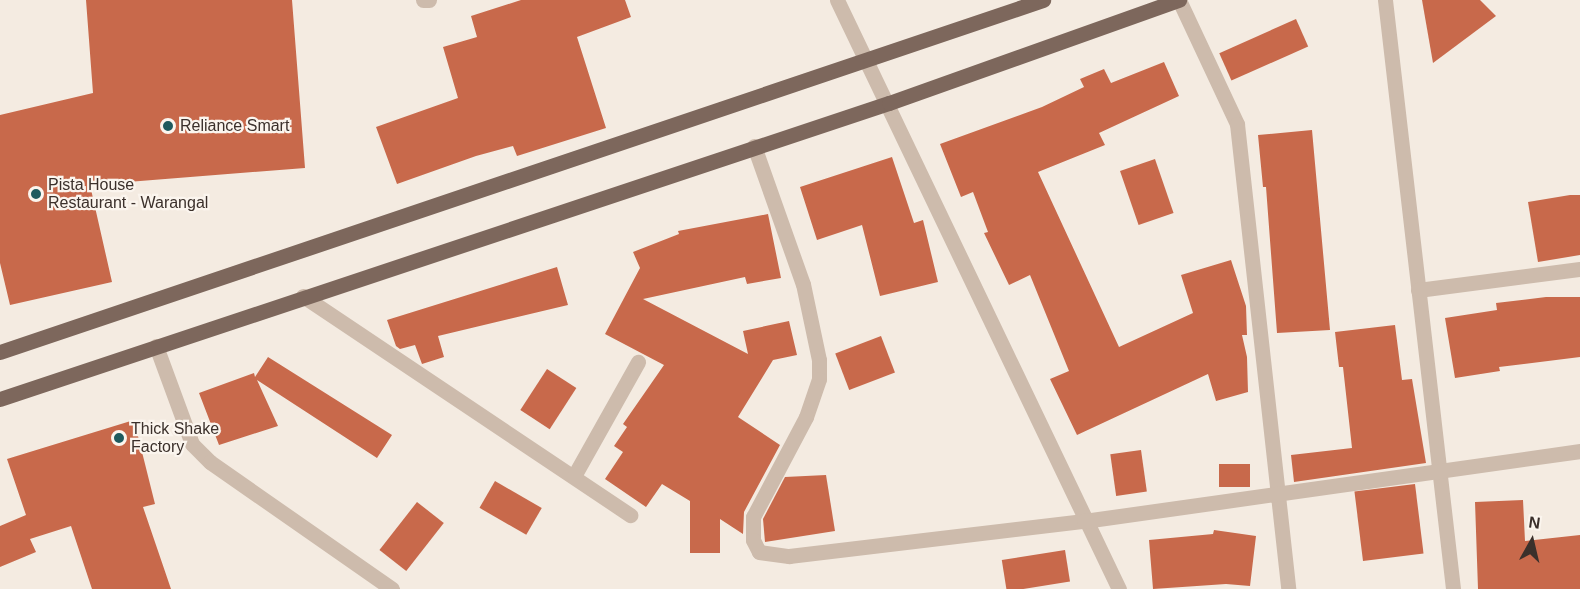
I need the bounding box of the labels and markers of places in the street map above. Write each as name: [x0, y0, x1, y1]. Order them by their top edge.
place label: Reliance Smart: [180, 116, 289, 136]
marker: Reliance Smart: [161, 119, 175, 133]
place label: Pista House Restaurant - Warangal: [48, 175, 208, 213]
marker: Pista House Restaurant - Warangal: [29, 187, 43, 201]
place label: Thick Shake Factory: [131, 419, 219, 457]
marker: Thick Shake Factory: [112, 431, 126, 445]

